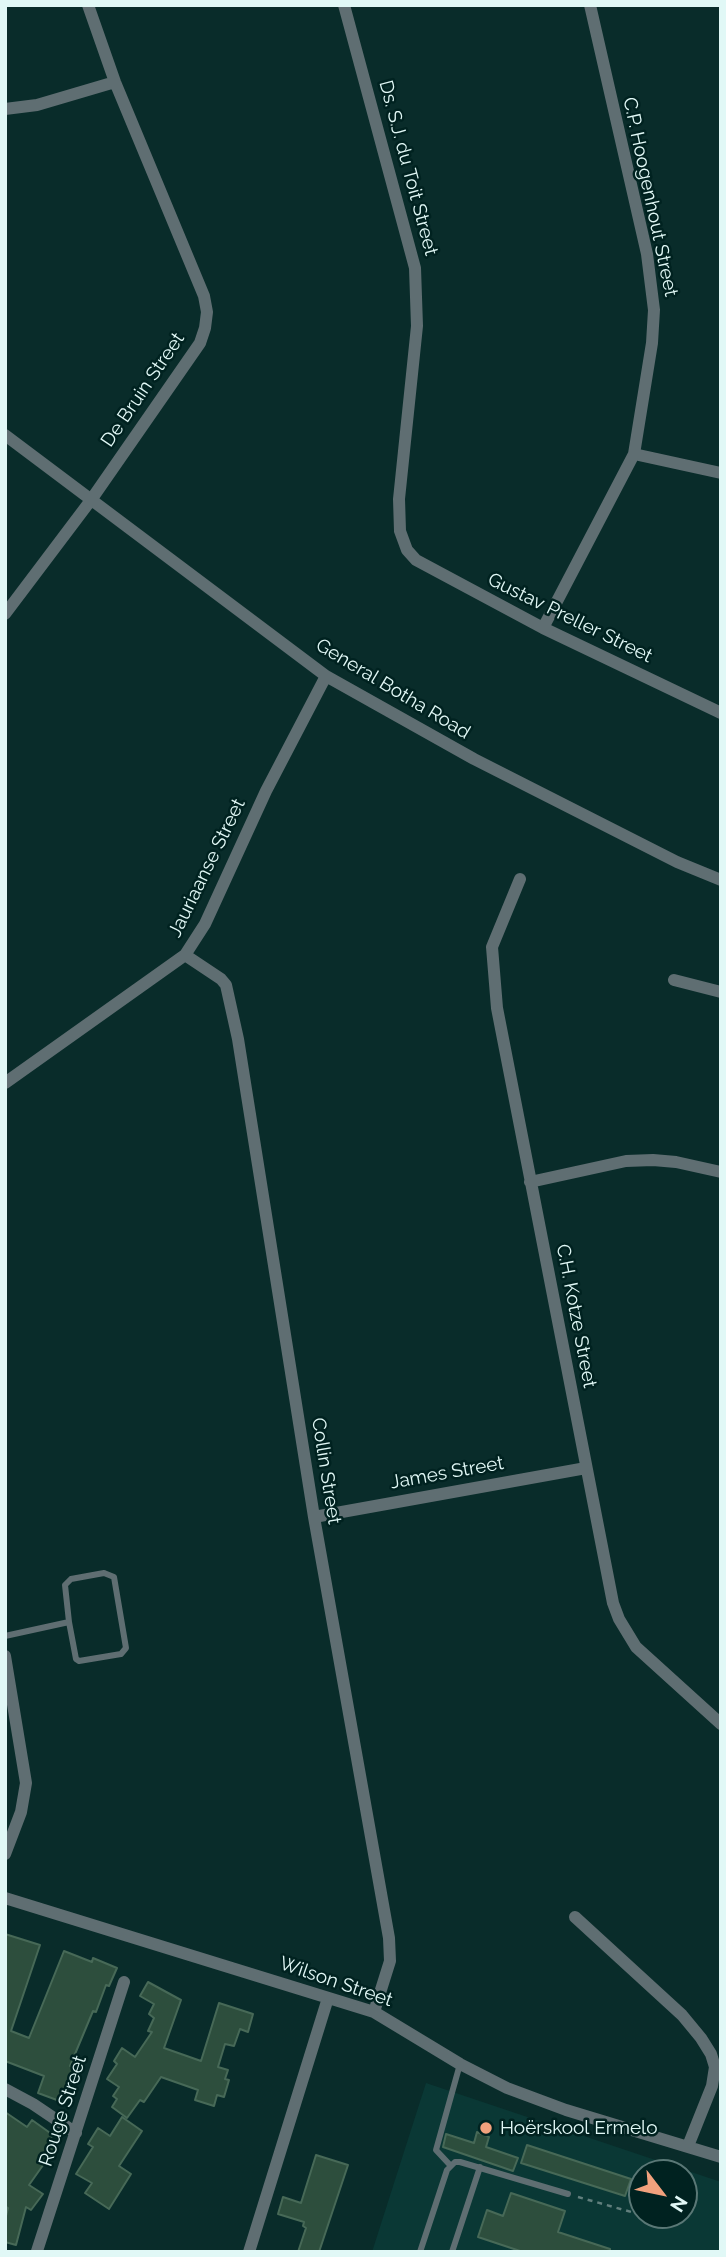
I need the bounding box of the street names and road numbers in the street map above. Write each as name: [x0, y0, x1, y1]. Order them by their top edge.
street label: Ds. S.J. du Toit Street: [374, 78, 442, 258]
street label: C.P. Hoogenhout Street: [618, 95, 682, 299]
street label: De Bruin Street: [96, 329, 190, 451]
street label: Gustav Preller Street: [484, 568, 656, 668]
street label: General Botha Road: [312, 634, 474, 744]
street label: Jauriaanse Street: [164, 795, 250, 941]
street label: C.H. Kotze Street: [551, 1242, 601, 1390]
street label: Collin Street: [306, 1416, 346, 1526]
street label: James Street: [389, 1452, 505, 1494]
street label: Wilson Street: [276, 1952, 396, 2012]
street label: Rouge Street: [34, 2053, 92, 2169]

